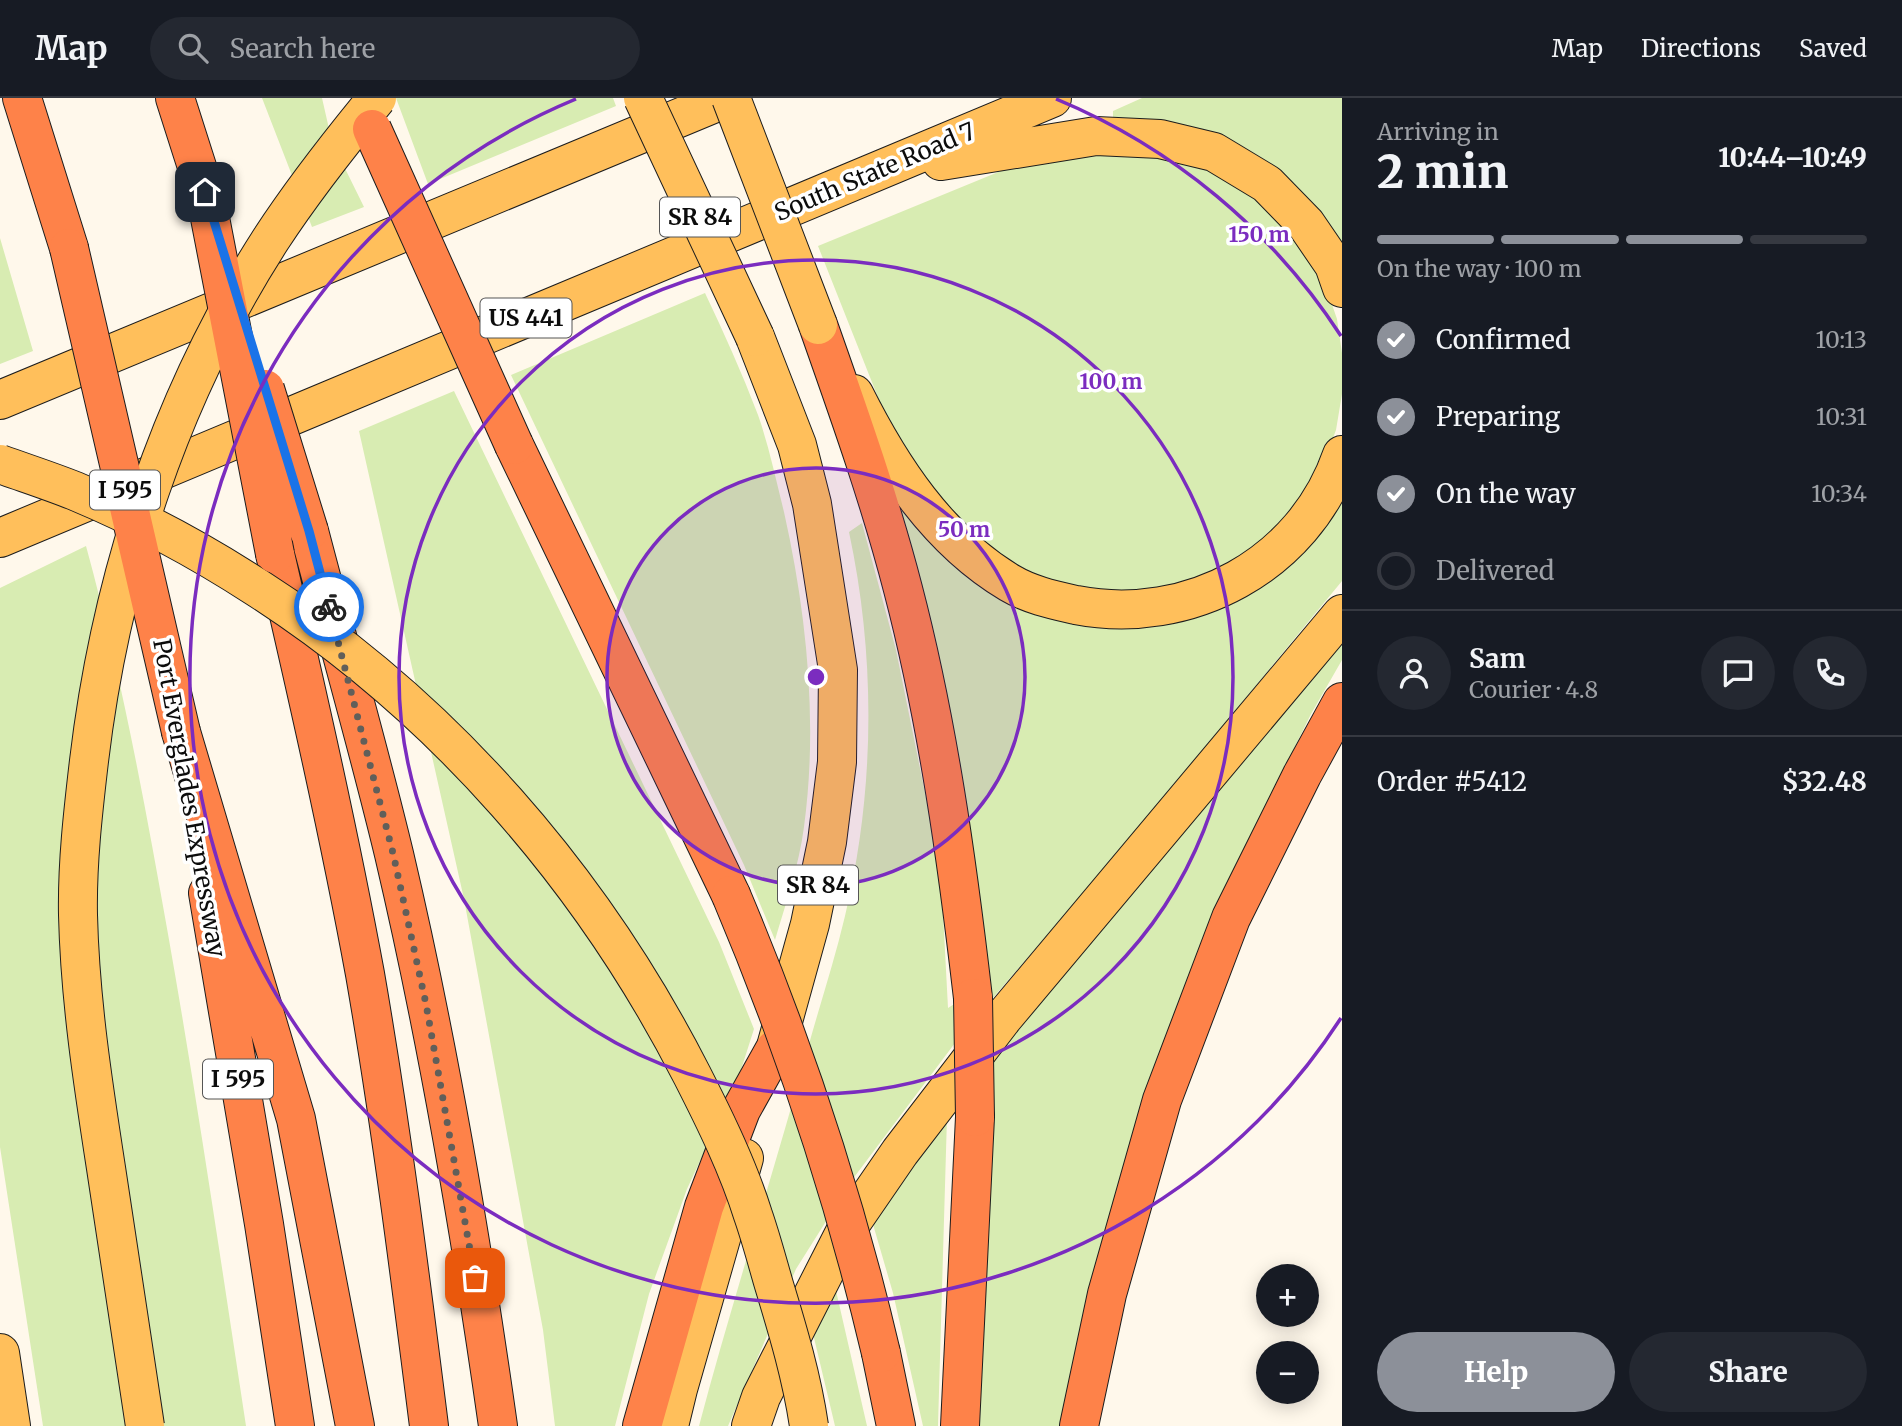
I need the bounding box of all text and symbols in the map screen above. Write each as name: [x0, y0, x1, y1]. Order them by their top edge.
search box: [150, 17, 640, 80]
text: Map: [35, 28, 108, 69]
icon: search: [174, 29, 212, 67]
text: Search here: [230, 32, 375, 65]
text: Map: [1552, 33, 1603, 64]
text: Directions: [1641, 33, 1761, 64]
text: Saved: [1799, 33, 1867, 64]
street label: South State Road 7: [770, 115, 980, 228]
text: Arriving in: [1377, 117, 1499, 146]
text: 10:44–10:49: [1718, 141, 1867, 174]
text: 2 min: [1377, 143, 1509, 201]
pin: [175, 162, 235, 222]
icon: home: [186, 173, 224, 211]
road number: SR 84: [660, 198, 740, 236]
text: 150 m: [1228, 221, 1290, 248]
text: On the way · 100 m: [1377, 254, 1582, 283]
road number: US 441: [480, 298, 572, 338]
icon: check: [1377, 321, 1415, 359]
text: Confirmed: [1436, 323, 1571, 356]
text: 10:13: [1816, 325, 1867, 354]
text: 100 m: [1080, 368, 1142, 395]
icon: check: [1377, 398, 1415, 436]
text: Preparing: [1436, 400, 1560, 433]
text: 10:31: [1816, 402, 1867, 431]
road number: I 595: [90, 470, 160, 510]
icon: check: [1377, 475, 1415, 513]
text: On the way: [1436, 477, 1576, 510]
text: 10:34: [1811, 479, 1867, 508]
text: 50 m: [938, 516, 990, 543]
text: Delivered: [1436, 554, 1555, 587]
courier: [294, 572, 364, 642]
icon: bike: [310, 588, 348, 626]
street label: Port Everglades Expressway: [146, 636, 233, 960]
button: person: [1377, 636, 1451, 710]
button: chat: [1701, 636, 1775, 710]
button: phone: [1793, 636, 1867, 710]
text: Sam: [1469, 642, 1526, 675]
centre of rings: [804, 665, 828, 689]
text: Courier · 4.8: [1469, 675, 1598, 704]
text: Order #5412: [1377, 765, 1527, 798]
text: $32.48: [1781, 765, 1867, 798]
road number: SR 84: [778, 866, 858, 904]
road number: I 595: [203, 1060, 273, 1098]
pin: [445, 1248, 505, 1308]
icon: bag: [456, 1259, 494, 1297]
map controls: [1256, 1264, 1319, 1404]
button: +: [1256, 1264, 1319, 1327]
button: Help: [1377, 1332, 1615, 1412]
button: Share: [1629, 1332, 1867, 1412]
button: −: [1256, 1341, 1319, 1404]

